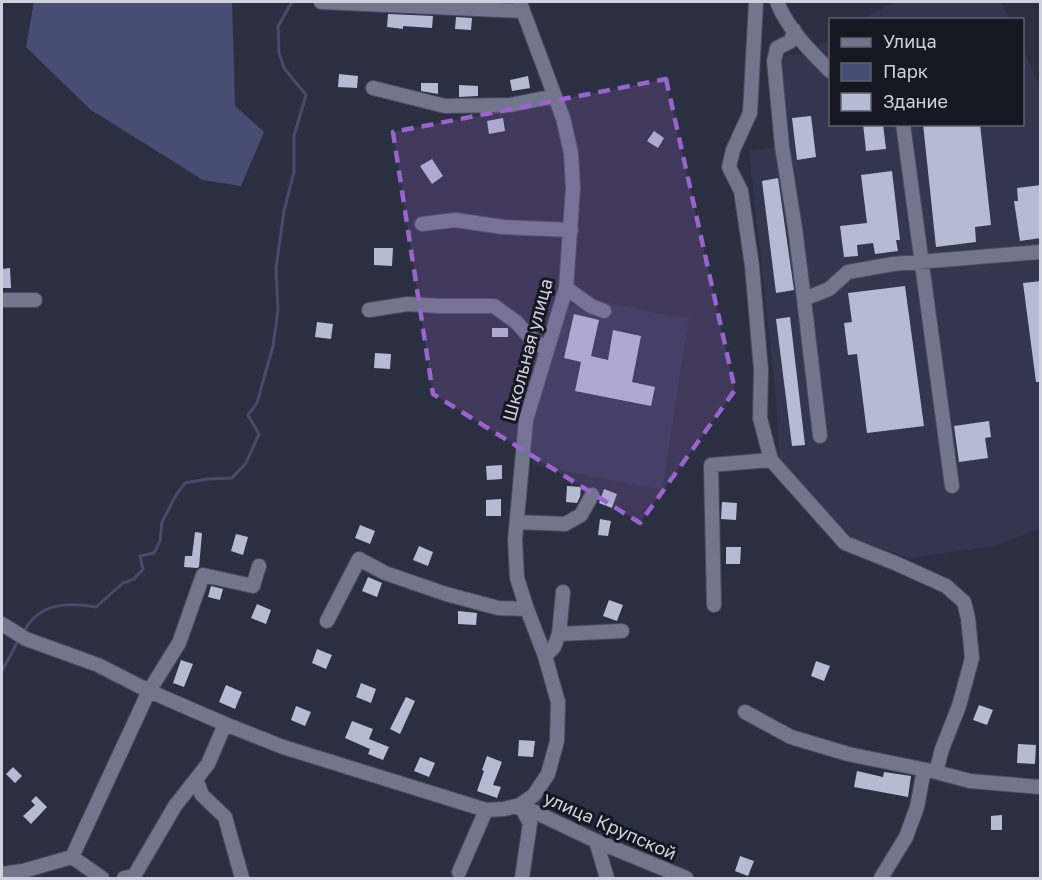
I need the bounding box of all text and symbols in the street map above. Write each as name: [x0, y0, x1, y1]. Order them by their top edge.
legend: [829, 18, 1024, 126]
text: Улица: [883, 30, 937, 52]
text: Парк: [883, 60, 928, 82]
text: Здание: [883, 90, 948, 112]
street label: Школьная улица: [497, 276, 557, 423]
street label: улица Крупской: [541, 786, 680, 864]

